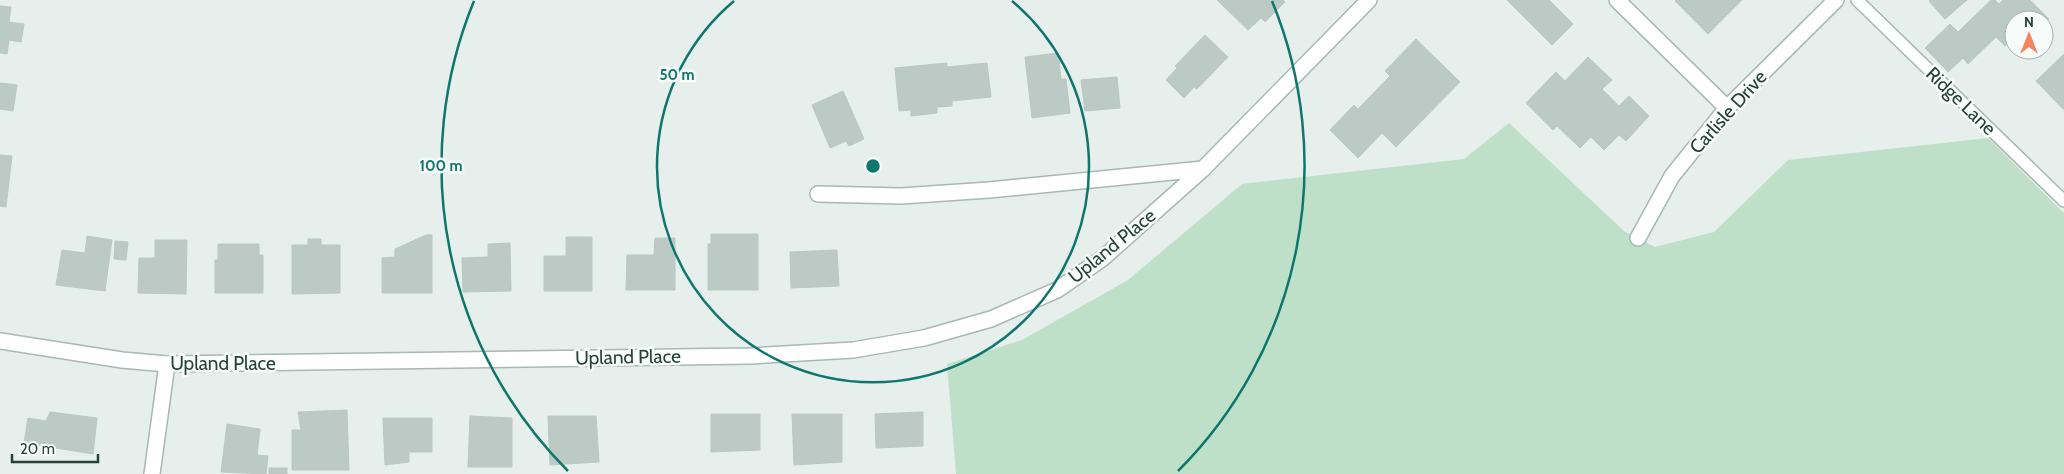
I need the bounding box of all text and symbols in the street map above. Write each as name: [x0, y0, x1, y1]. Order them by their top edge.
north arrow: [2004, 10, 2054, 60]
text: N: [2024, 13, 2034, 31]
street label: Ridge Lane: [1921, 62, 2001, 140]
street label: Carlisle Drive: [1685, 65, 1772, 158]
text: 50 m: [659, 66, 695, 84]
text: 100 m: [419, 157, 463, 175]
centre of rings: [864, 157, 882, 175]
street label: Upland Place: [1064, 204, 1161, 288]
street label: Upland Place: [575, 345, 681, 369]
street label: Upland Place: [170, 352, 276, 375]
scale bar: [12, 432, 99, 464]
text: 20 m: [20, 440, 55, 458]

